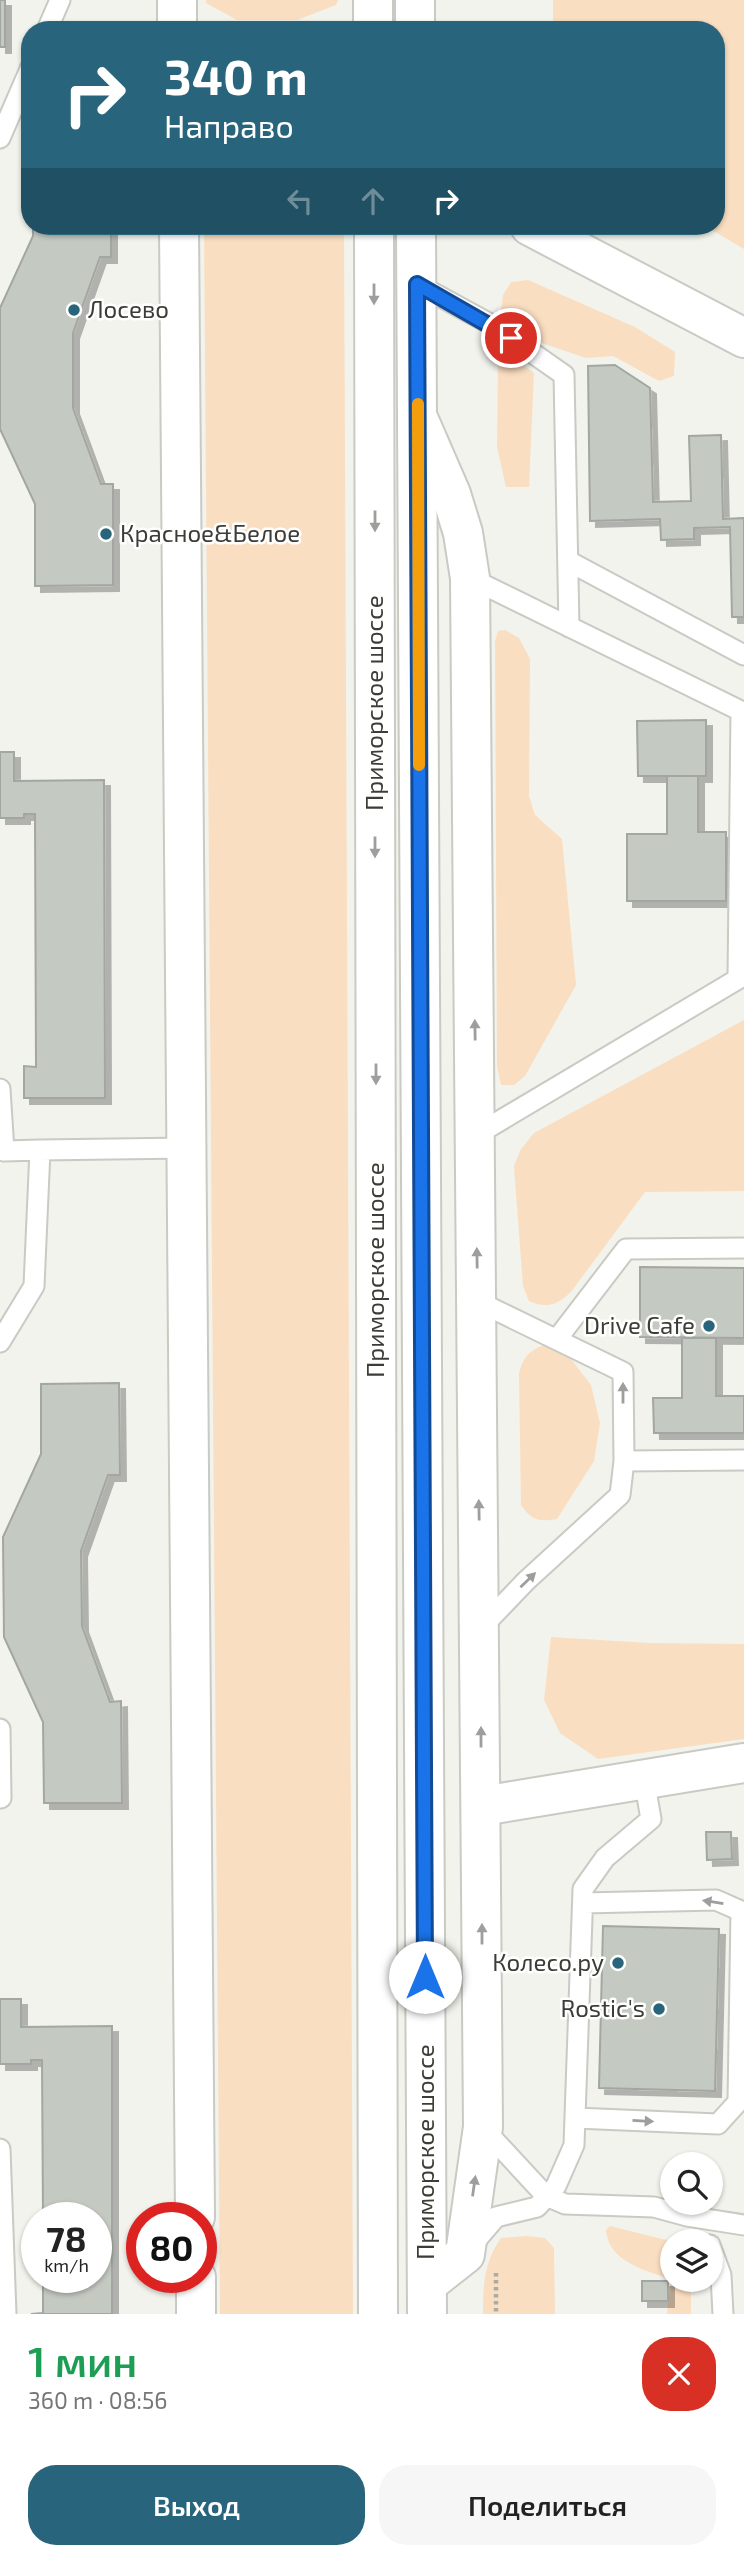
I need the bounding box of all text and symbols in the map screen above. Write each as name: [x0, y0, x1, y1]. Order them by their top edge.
text: 340 m: [164, 46, 308, 105]
icon: right: [49, 49, 140, 140]
text: Направо: [164, 106, 294, 144]
icon: left: [281, 182, 319, 220]
icon: ahead: [354, 182, 392, 220]
icon: right: [427, 182, 465, 220]
one-way arrow: [368, 283, 380, 305]
place label: Лосево: [88, 294, 169, 323]
marker: Лосево: [66, 302, 82, 318]
pin: [481, 308, 541, 368]
icon: arrive: [492, 319, 530, 357]
one-way arrow: [369, 511, 381, 533]
place label: Красное&Белое: [120, 518, 300, 547]
marker: Красное&Белое: [98, 526, 114, 542]
street label: Приморское шоссе: [359, 595, 388, 811]
one-way arrow: [369, 836, 381, 858]
one-way arrow: [469, 1019, 481, 1041]
one-way arrow: [370, 1064, 382, 1086]
street label: Приморское шоссе: [360, 1162, 389, 1378]
one-way arrow: [471, 1247, 483, 1269]
place label: Drive Cafe: [584, 1310, 695, 1339]
marker: Drive Cafe: [701, 1318, 717, 1334]
one-way arrow: [617, 1382, 629, 1404]
one-way arrow: [473, 1499, 485, 1521]
one-way arrow: [519, 1571, 536, 1588]
one-way arrow: [475, 1726, 487, 1748]
one-way arrow: [702, 1896, 724, 1907]
one-way arrow: [476, 1923, 488, 1945]
position arrow: [388, 1940, 462, 2014]
place label: Колесо.ру: [492, 1947, 604, 1977]
marker: Колесо.ру: [610, 1955, 626, 1971]
place label: Rostic's: [560, 1993, 645, 2022]
marker: Rostic's: [651, 2001, 667, 2017]
street label: Приморское шоссе: [410, 2044, 439, 2260]
one-way arrow: [632, 2116, 654, 2127]
map controls: [660, 2152, 723, 2292]
button: search: [660, 2152, 723, 2215]
one-way arrow: [469, 2175, 480, 2197]
speed limit sign: 80: [126, 2202, 217, 2293]
text: 78: [46, 2217, 87, 2259]
button: layers: [660, 2229, 723, 2292]
text: km/h: [44, 2254, 89, 2276]
text: 1 мин: [28, 2335, 137, 2385]
button: close: [642, 2337, 716, 2411]
text: 360 m · 08:56: [28, 2386, 168, 2414]
button: Выход: [28, 2465, 365, 2545]
button: Поделиться: [379, 2465, 716, 2545]

